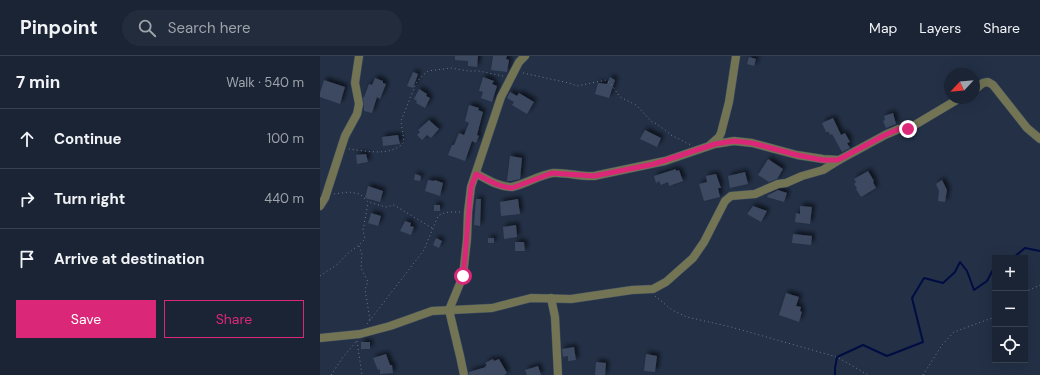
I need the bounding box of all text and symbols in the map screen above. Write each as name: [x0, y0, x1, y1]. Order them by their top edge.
search box: [122, 10, 402, 46]
text: Pinpoint: [20, 15, 98, 40]
icon: search: [136, 17, 158, 39]
text: Search here: [168, 18, 251, 38]
text: Map: [869, 19, 897, 37]
text: Layers: [919, 19, 961, 37]
text: Share: [983, 19, 1020, 37]
north arrow: [944, 68, 980, 104]
text: 7 min: [16, 71, 60, 93]
text: Walk · 540 m: [226, 74, 304, 91]
route end: [899, 120, 917, 138]
icon: ahead: [16, 128, 38, 150]
text: Continue: [54, 129, 122, 149]
text: 100 m: [267, 130, 304, 147]
icon: right: [16, 188, 38, 210]
text: Turn right: [54, 189, 125, 209]
text: 440 m: [264, 190, 304, 207]
icon: arrive: [16, 248, 38, 270]
text: Arrive at destination: [54, 249, 205, 269]
map controls: [992, 255, 1028, 363]
button: +: [992, 255, 1028, 291]
route start: [454, 267, 472, 285]
button: −: [992, 291, 1028, 327]
button: Save: [16, 300, 156, 338]
button: Share: [164, 300, 304, 338]
button: locate: [992, 327, 1028, 363]

